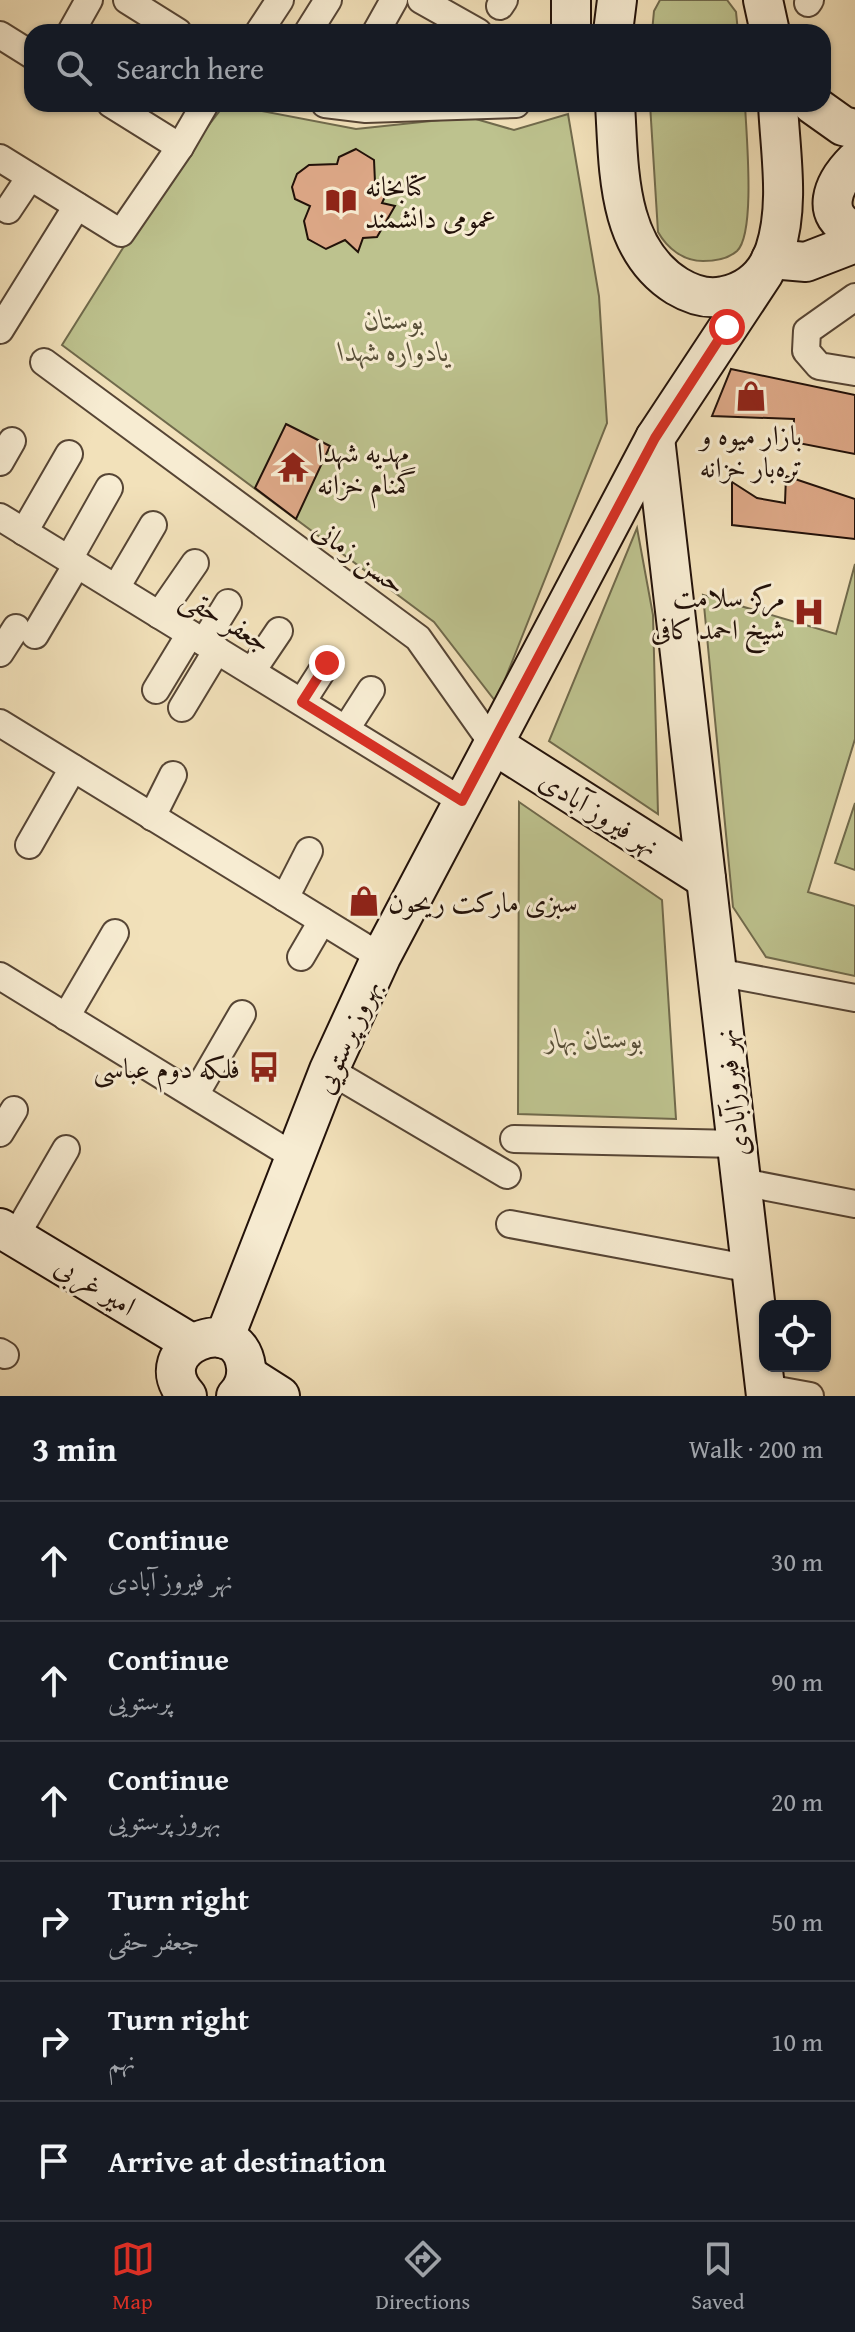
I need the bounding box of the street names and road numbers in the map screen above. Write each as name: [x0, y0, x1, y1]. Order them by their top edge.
street label: حسن زمانی: [305, 508, 415, 604]
street label: جعفر حقی: [174, 576, 280, 663]
street label: نهر فیروز آبادی: [532, 759, 668, 865]
street label: بهروز پرستویی: [303, 972, 389, 1100]
street label: نهر فیروزآبادی: [703, 1027, 759, 1159]
street label: امیر غربی: [48, 1245, 144, 1325]

